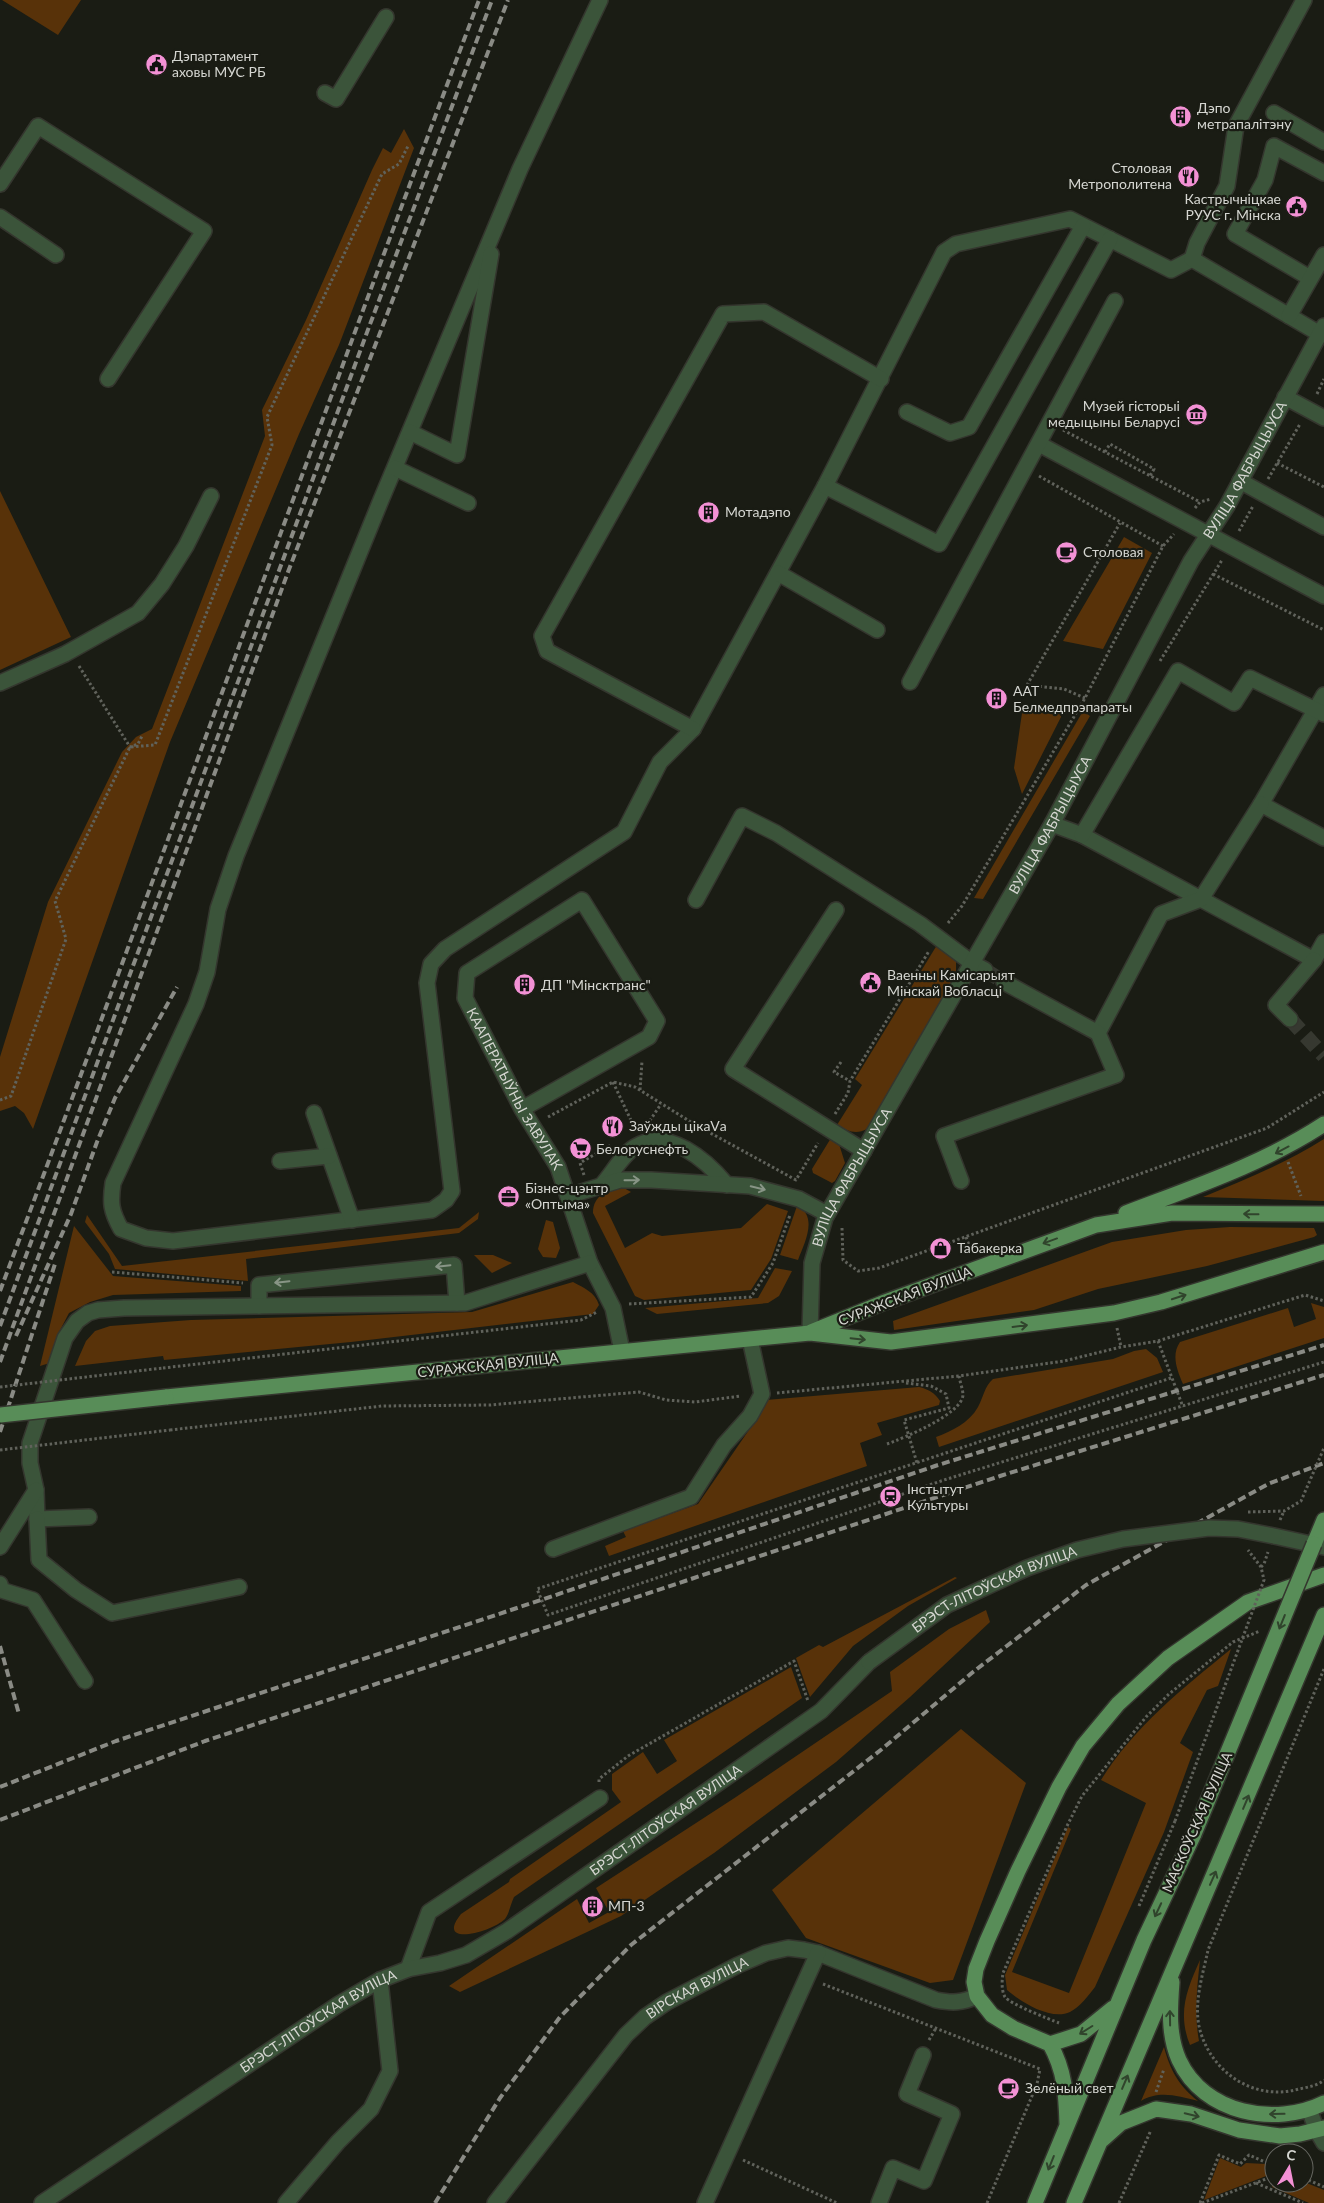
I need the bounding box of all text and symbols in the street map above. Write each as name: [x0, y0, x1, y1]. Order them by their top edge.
place label: Дэпартамент аховы МУС РБ: [172, 47, 266, 80]
public building icon: Дэпартамент аховы МУС РБ: [144, 52, 168, 76]
place label: Дэпо метрапалітэну: [1197, 99, 1292, 132]
building icon: Дэпо метрапалітэну: [1169, 104, 1193, 128]
place label: Столовая Метрополитена: [1068, 159, 1172, 192]
restaurant icon: Столовая Метрополитена: [1176, 164, 1200, 188]
place label: Кастрычніцкае РУУС г. Мінска: [1185, 190, 1281, 223]
public building icon: Кастрычніцкае РУУС г. Мінска: [1285, 195, 1309, 219]
place label: Музей гісторыі медыцыны Беларусі: [1048, 397, 1180, 430]
street label: ВУЛІЦА ФАБРЫЦЫУСА: [1199, 397, 1290, 542]
museum icon: Музей гісторыі медыцыны Беларусі: [1184, 402, 1208, 426]
building icon: Мотадэпо: [697, 500, 721, 524]
place label: Мотадэпо: [725, 503, 791, 520]
cafe icon: Столовая: [1055, 540, 1079, 564]
place label: Столовая: [1083, 543, 1144, 560]
place label: ААТ Белмедпрэпараты: [1013, 682, 1132, 715]
building icon: ААТ Белмедпрэпараты: [985, 687, 1009, 711]
street label: ВУЛІЦА ФАБРЫЦЫУСА: [1005, 752, 1095, 897]
place label: Ваенны Камісарыят Мінскай Вобласці: [887, 966, 1015, 999]
public building icon: Ваенны Камісарыят Мінскай Вобласці: [859, 971, 883, 995]
building icon: ДП "Мінсктранс": [513, 973, 537, 997]
place label: ДП "Мінсктранс": [541, 976, 651, 993]
street label: КААПЕРАТЫЎНЫ ЗАВУЛАК: [463, 1005, 567, 1173]
street label: ВУЛІЦА ФАБРЫЦЫУСА: [808, 1104, 895, 1249]
restaurant icon: Заўжды цікаVа: [601, 1114, 625, 1138]
place label: Заўжды цікаVа: [629, 1117, 727, 1134]
supermarket icon: Белоруснефть: [568, 1137, 592, 1161]
place label: Белоруснефть: [596, 1140, 688, 1157]
one-way arrow: [1275, 1145, 1290, 1155]
one-way arrow: [624, 1175, 640, 1185]
place label: Бізнес-цэнтр «Оптыма»: [525, 1179, 609, 1212]
office icon: Бізнес-цэнтр «Оптыма»: [497, 1184, 521, 1208]
one-way arrow: [750, 1184, 766, 1193]
one-way arrow: [1243, 1209, 1260, 1219]
shop icon: Табакерка: [929, 1236, 953, 1260]
one-way arrow: [1043, 1237, 1059, 1246]
place label: Табакерка: [957, 1239, 1022, 1256]
one-way arrow: [436, 1261, 452, 1271]
street label: СУРАЖСКАЯ ВУЛІЦА: [836, 1262, 975, 1329]
one-way arrow: [274, 1277, 290, 1287]
one-way arrow: [1171, 1291, 1187, 1301]
one-way arrow: [1011, 1321, 1027, 1331]
one-way arrow: [850, 1334, 866, 1344]
street label: СУРАЖСКАЯ ВУЛІЦА: [417, 1349, 560, 1380]
place label: Інстытут Культуры: [907, 1480, 968, 1513]
station icon: Інстытут Культуры: [879, 1485, 903, 1509]
street label: БРЭСТ-ЛІТОЎСКАЯ ВУЛІЦА: [908, 1542, 1079, 1636]
one-way arrow: [1276, 1614, 1285, 1629]
street label: МАСКОЎСКАЯ ВУЛІЦА: [1158, 1748, 1235, 1895]
street label: БРЭСТ-ЛІТОЎСКАЯ ВУЛІЦА: [586, 1760, 745, 1879]
one-way arrow: [1241, 1795, 1251, 1810]
one-way arrow: [1209, 1871, 1219, 1886]
building icon: МП-3: [580, 1894, 604, 1918]
place label: МП-3: [608, 1897, 645, 1914]
one-way arrow: [1153, 1902, 1162, 1917]
street label: ВІРСКАЯ ВУЛІЦА: [642, 1953, 751, 2022]
street label: БРЭСТ-ЛІТОЎСКАЯ ВУЛІЦА: [236, 1965, 399, 2076]
one-way arrow: [1165, 2010, 1175, 2026]
one-way arrow: [1079, 2025, 1093, 2035]
one-way arrow: [1120, 2075, 1130, 2090]
cafe icon: Зелёный свет: [997, 2076, 1021, 2100]
place label: Зелёный свет: [1025, 2079, 1114, 2096]
one-way arrow: [1270, 2109, 1286, 2119]
one-way arrow: [1183, 2111, 1199, 2120]
north arrow: [1264, 2143, 1314, 2193]
text: С: [1285, 2146, 1298, 2164]
one-way arrow: [1046, 2155, 1055, 2170]

